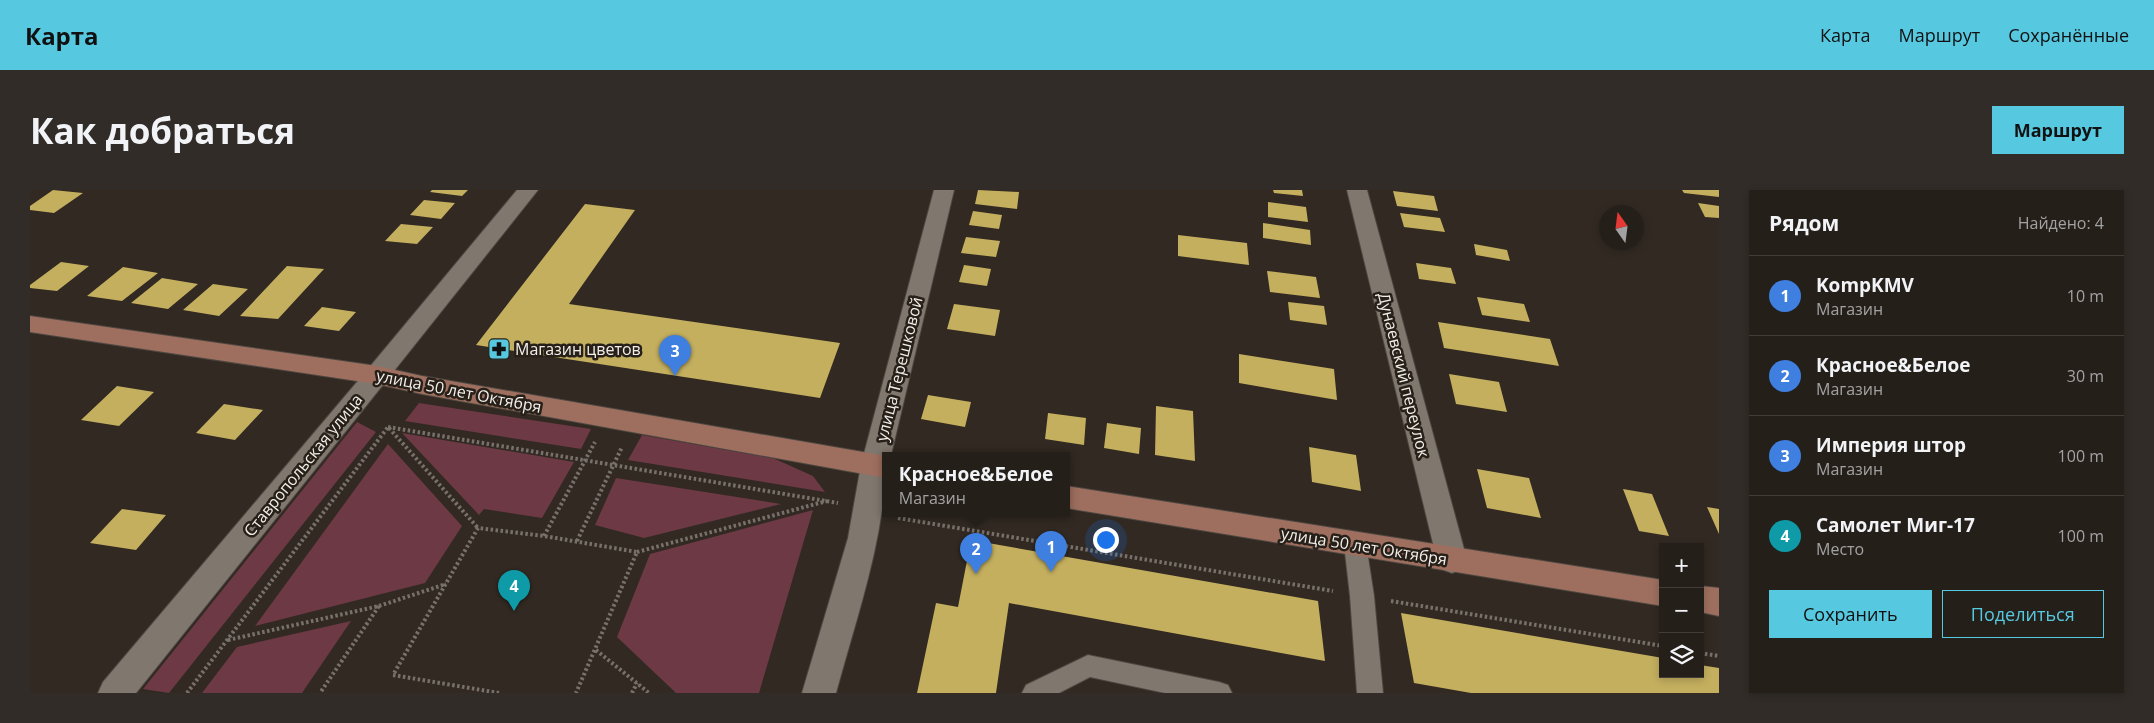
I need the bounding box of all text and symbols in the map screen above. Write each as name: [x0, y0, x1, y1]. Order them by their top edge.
text: Карта: [25, 19, 99, 52]
text: Карта: [1820, 23, 1870, 47]
text: Маршрут: [1898, 23, 1980, 47]
text: Сохранённые: [2008, 23, 2129, 47]
button: Маршрут: [1992, 106, 2124, 154]
text: Как добраться: [30, 107, 295, 154]
north arrow: [1599, 205, 1644, 250]
text: Рядом: [1769, 209, 1839, 237]
text: Найдено: 4: [2018, 212, 2104, 234]
text: KompKMV: [1816, 272, 1914, 298]
text: 1: [1780, 285, 1790, 307]
text: 10 m: [2067, 285, 2104, 307]
street label: Дунаевский переулок: [1373, 290, 1435, 461]
street label: улица Терешковой: [870, 294, 928, 444]
text: Магазин: [1816, 298, 1883, 320]
pin: 3: [659, 335, 691, 376]
pharmacy icon: Магазин цветов: [487, 337, 511, 361]
place label: Магазин цветов: [515, 338, 641, 360]
text: Красное&Белое: [1816, 352, 1970, 378]
street label: улица 50 лет Октября: [374, 364, 544, 418]
text: 2: [1780, 365, 1790, 387]
text: 30 m: [2067, 365, 2104, 387]
text: Магазин: [1816, 378, 1883, 400]
street label: Ставропольская улица: [239, 389, 367, 541]
text: Империя штор: [1816, 432, 1966, 458]
text: 3: [1780, 445, 1790, 467]
text: 100 m: [2058, 445, 2104, 467]
popup: [882, 452, 1070, 517]
text: Магазин: [1816, 458, 1883, 480]
text: Красное&Белое: [899, 461, 1053, 487]
text: Магазин: [899, 487, 966, 509]
text: Самолет Миг-17: [1816, 512, 1975, 538]
street label: улица 50 лет Октября: [1279, 522, 1449, 570]
text: 4: [1780, 525, 1790, 547]
text: 100 m: [2058, 525, 2104, 547]
your location: [1093, 527, 1119, 553]
pin: 1: [1035, 531, 1067, 572]
pin: 2: [960, 533, 992, 574]
text: Место: [1816, 538, 1864, 560]
map controls: [1659, 543, 1704, 678]
button: +: [1659, 543, 1704, 588]
pin: 4: [498, 570, 530, 611]
button: −: [1659, 588, 1704, 633]
button: Сохранить: [1769, 590, 1932, 638]
button: Поделиться: [1942, 590, 2104, 638]
button: layers: [1659, 633, 1704, 678]

